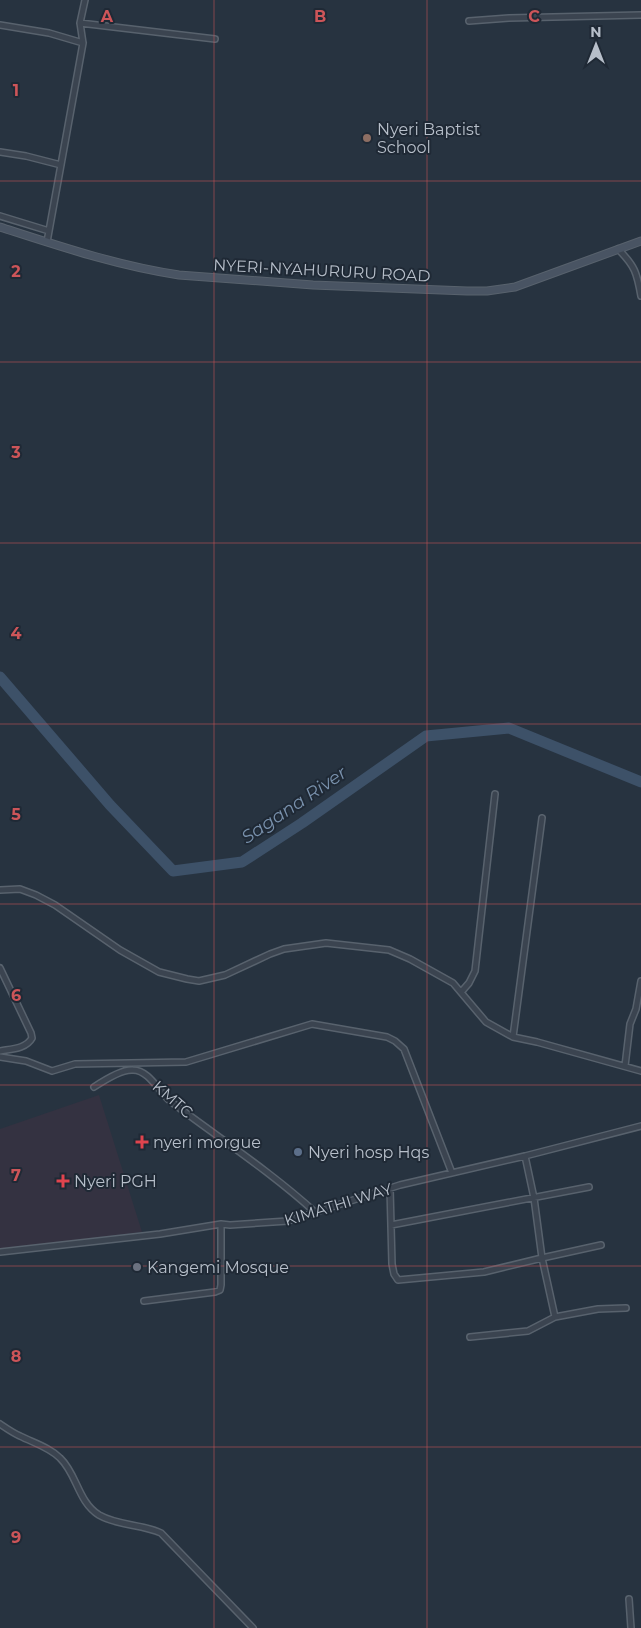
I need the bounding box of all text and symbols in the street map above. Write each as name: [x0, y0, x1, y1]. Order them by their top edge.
text: A: [100, 7, 114, 26]
text: B: [314, 7, 326, 26]
text: C: [528, 7, 540, 26]
north arrow: [571, 20, 621, 70]
text: N: [590, 23, 602, 41]
text: 1: [13, 81, 19, 100]
place label: Nyeri Baptist School: [377, 120, 481, 157]
marker: Nyeri Baptist School: [361, 132, 373, 144]
street label: NYERI-NYAHURURU ROAD: [213, 255, 431, 286]
text: 2: [11, 262, 21, 281]
text: 3: [10, 443, 21, 462]
text: 4: [10, 624, 22, 643]
water label: Sagana River: [237, 761, 352, 848]
text: 5: [11, 805, 21, 824]
text: 6: [11, 986, 21, 1005]
street label: KMTC: [149, 1077, 197, 1122]
place label: nyeri morgue: [153, 1133, 261, 1152]
marker: nyeri morgue: [135, 1135, 149, 1149]
place label: Nyeri hosp Hqs: [308, 1143, 429, 1162]
marker: Nyeri hosp Hqs: [292, 1146, 304, 1158]
text: 7: [11, 1166, 21, 1185]
place label: Nyeri PGH: [74, 1172, 157, 1191]
marker: Nyeri PGH: [56, 1174, 70, 1188]
street label: KIMATHI WAY: [282, 1179, 395, 1230]
place label: Kangemi Mosque: [147, 1258, 289, 1277]
marker: Kangemi Mosque: [131, 1261, 143, 1273]
text: 8: [11, 1347, 21, 1366]
text: 9: [11, 1528, 21, 1547]

